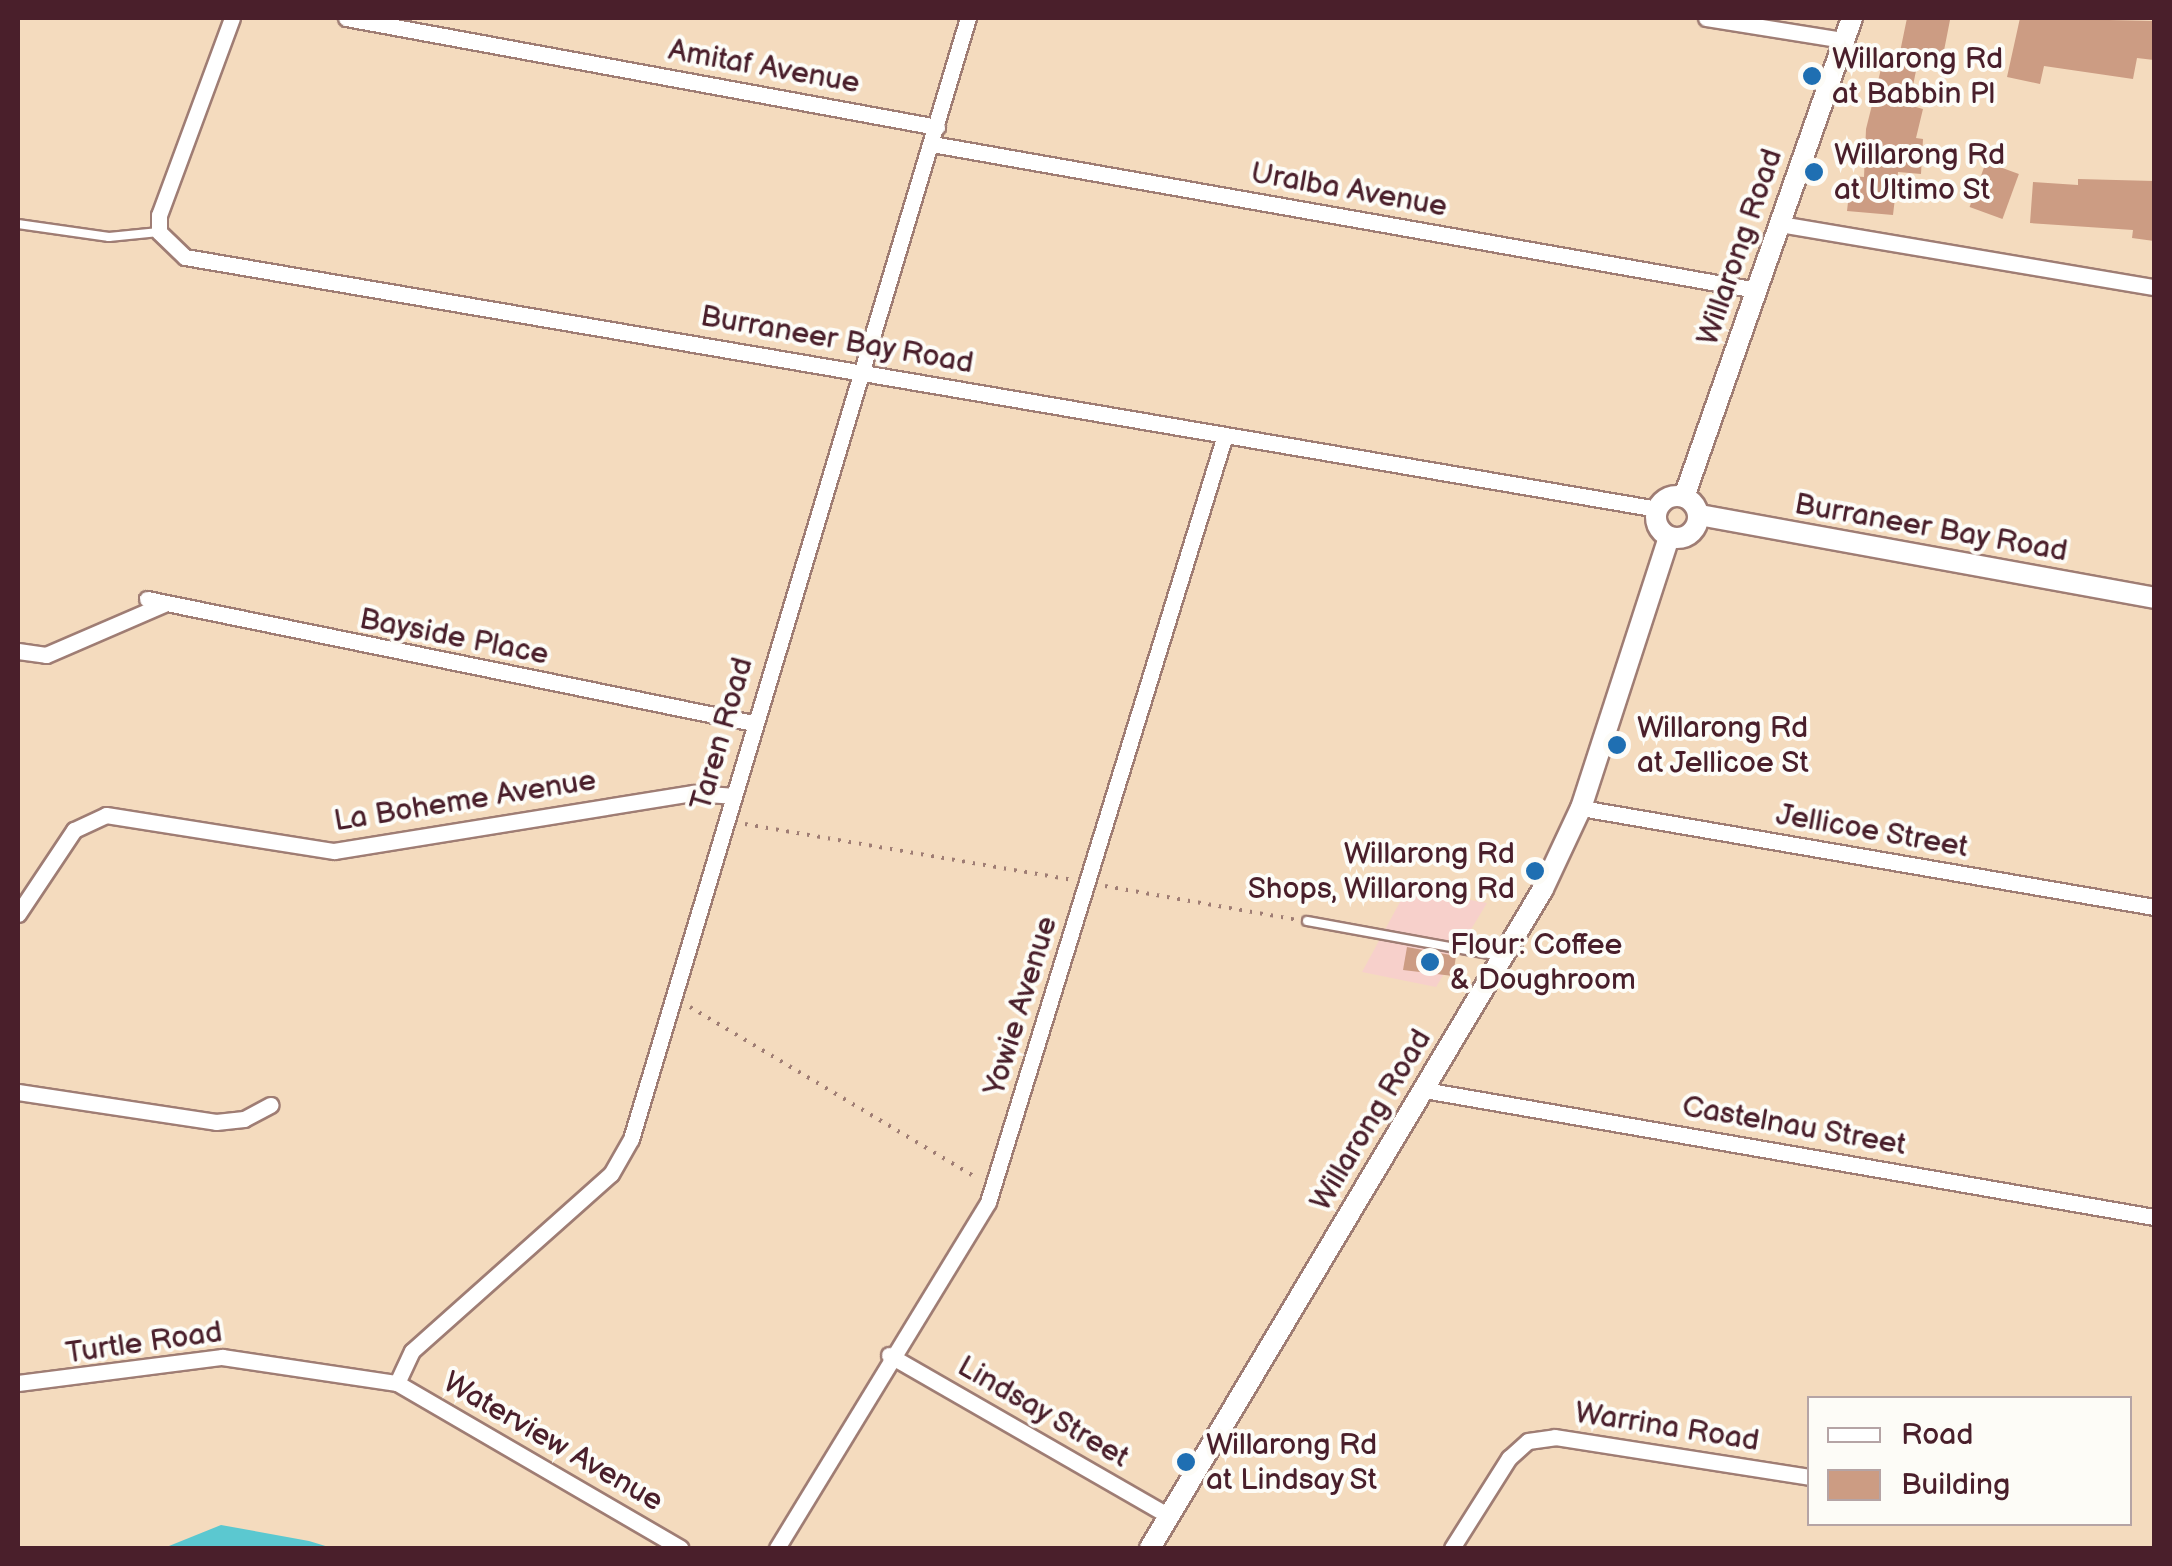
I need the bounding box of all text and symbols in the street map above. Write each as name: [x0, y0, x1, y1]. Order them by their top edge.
street label: Amitaf Avenue: [666, 32, 862, 102]
place label: Willarong Rd at Babbin Pl: [1832, 41, 2003, 112]
marker: Willarong Rd at Babbin Pl: [1801, 65, 1823, 87]
place label: Willarong Rd at Ultimo St: [1834, 137, 2005, 208]
street label: Willarong Road: [1690, 144, 1790, 350]
street label: Uralba Avenue: [1248, 155, 1450, 225]
marker: Willarong Rd at Ultimo St: [1803, 161, 1825, 183]
street label: Burraneer Bay Road: [697, 298, 977, 382]
street label: Burraneer Bay Road: [1791, 486, 2071, 570]
street label: Bayside Place: [356, 601, 552, 673]
street label: Taren Road: [683, 653, 761, 815]
place label: Willarong Rd at Jellicoe St: [1637, 710, 1811, 780]
marker: Willarong Rd at Jellicoe St: [1606, 734, 1628, 756]
street label: La Boheme Avenue: [331, 763, 599, 839]
street label: Jellicoe Street: [1773, 796, 1971, 866]
place label: Willarong Rd Shops, Willarong Rd: [1247, 836, 1515, 906]
marker: Willarong Rd Shops, Willarong Rd: [1524, 860, 1546, 882]
street label: Yowie Avenue: [977, 912, 1065, 1100]
place label: Flour: Coffee & Doughroom: [1450, 927, 1636, 998]
marker: Flour: Coffee & Doughroom: [1419, 951, 1441, 973]
street label: Willarong Road: [1303, 1023, 1439, 1217]
street label: Castelnau Street: [1679, 1089, 1909, 1163]
street label: Turtle Road: [63, 1314, 225, 1372]
street label: Lindsay Street: [950, 1348, 1136, 1476]
street label: Waterview Avenue: [437, 1364, 669, 1520]
street label: Warrina Road: [1572, 1395, 1762, 1459]
legend: [1807, 1396, 2132, 1526]
text: Road: [1901, 1417, 1974, 1453]
place label: Willarong Rd at Lindsay St: [1206, 1427, 1380, 1498]
marker: Willarong Rd at Lindsay St: [1175, 1451, 1197, 1473]
text: Building: [1901, 1467, 2010, 1503]

